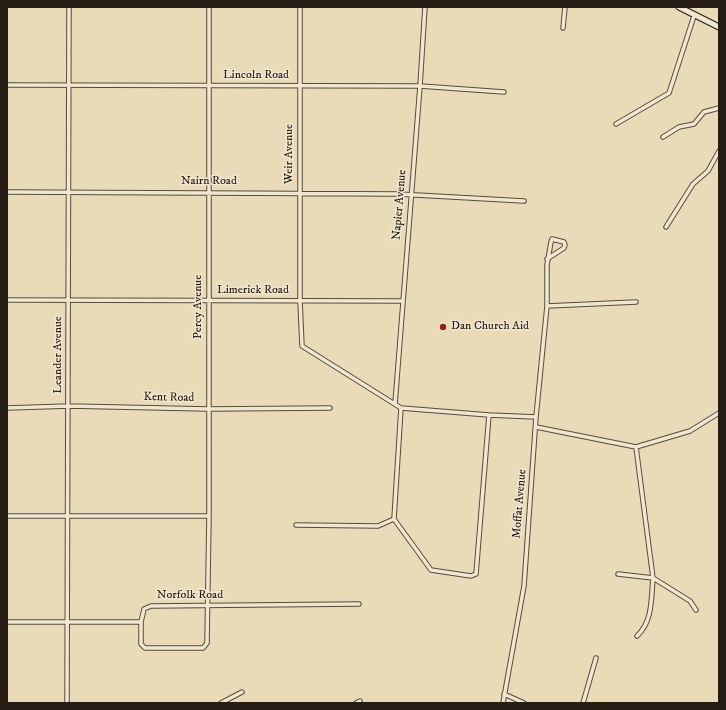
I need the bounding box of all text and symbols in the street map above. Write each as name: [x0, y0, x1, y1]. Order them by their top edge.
street label: Lincoln Road: [223, 69, 289, 83]
street label: Weir Avenue: [283, 124, 297, 184]
street label: Napier Avenue: [390, 169, 410, 241]
street label: Nairn Road: [181, 175, 237, 189]
street label: Percy Avenue: [192, 275, 206, 339]
street label: Limerick Road: [217, 284, 289, 298]
street label: Leander Avenue: [52, 316, 66, 394]
place label: Dan Church Aid: [451, 320, 529, 334]
marker: Dan Church Aid: [438, 322, 448, 332]
street label: Kent Road: [144, 390, 194, 406]
street label: Moffat Avenue: [510, 469, 530, 539]
street label: Norfolk Road: [157, 589, 223, 603]

